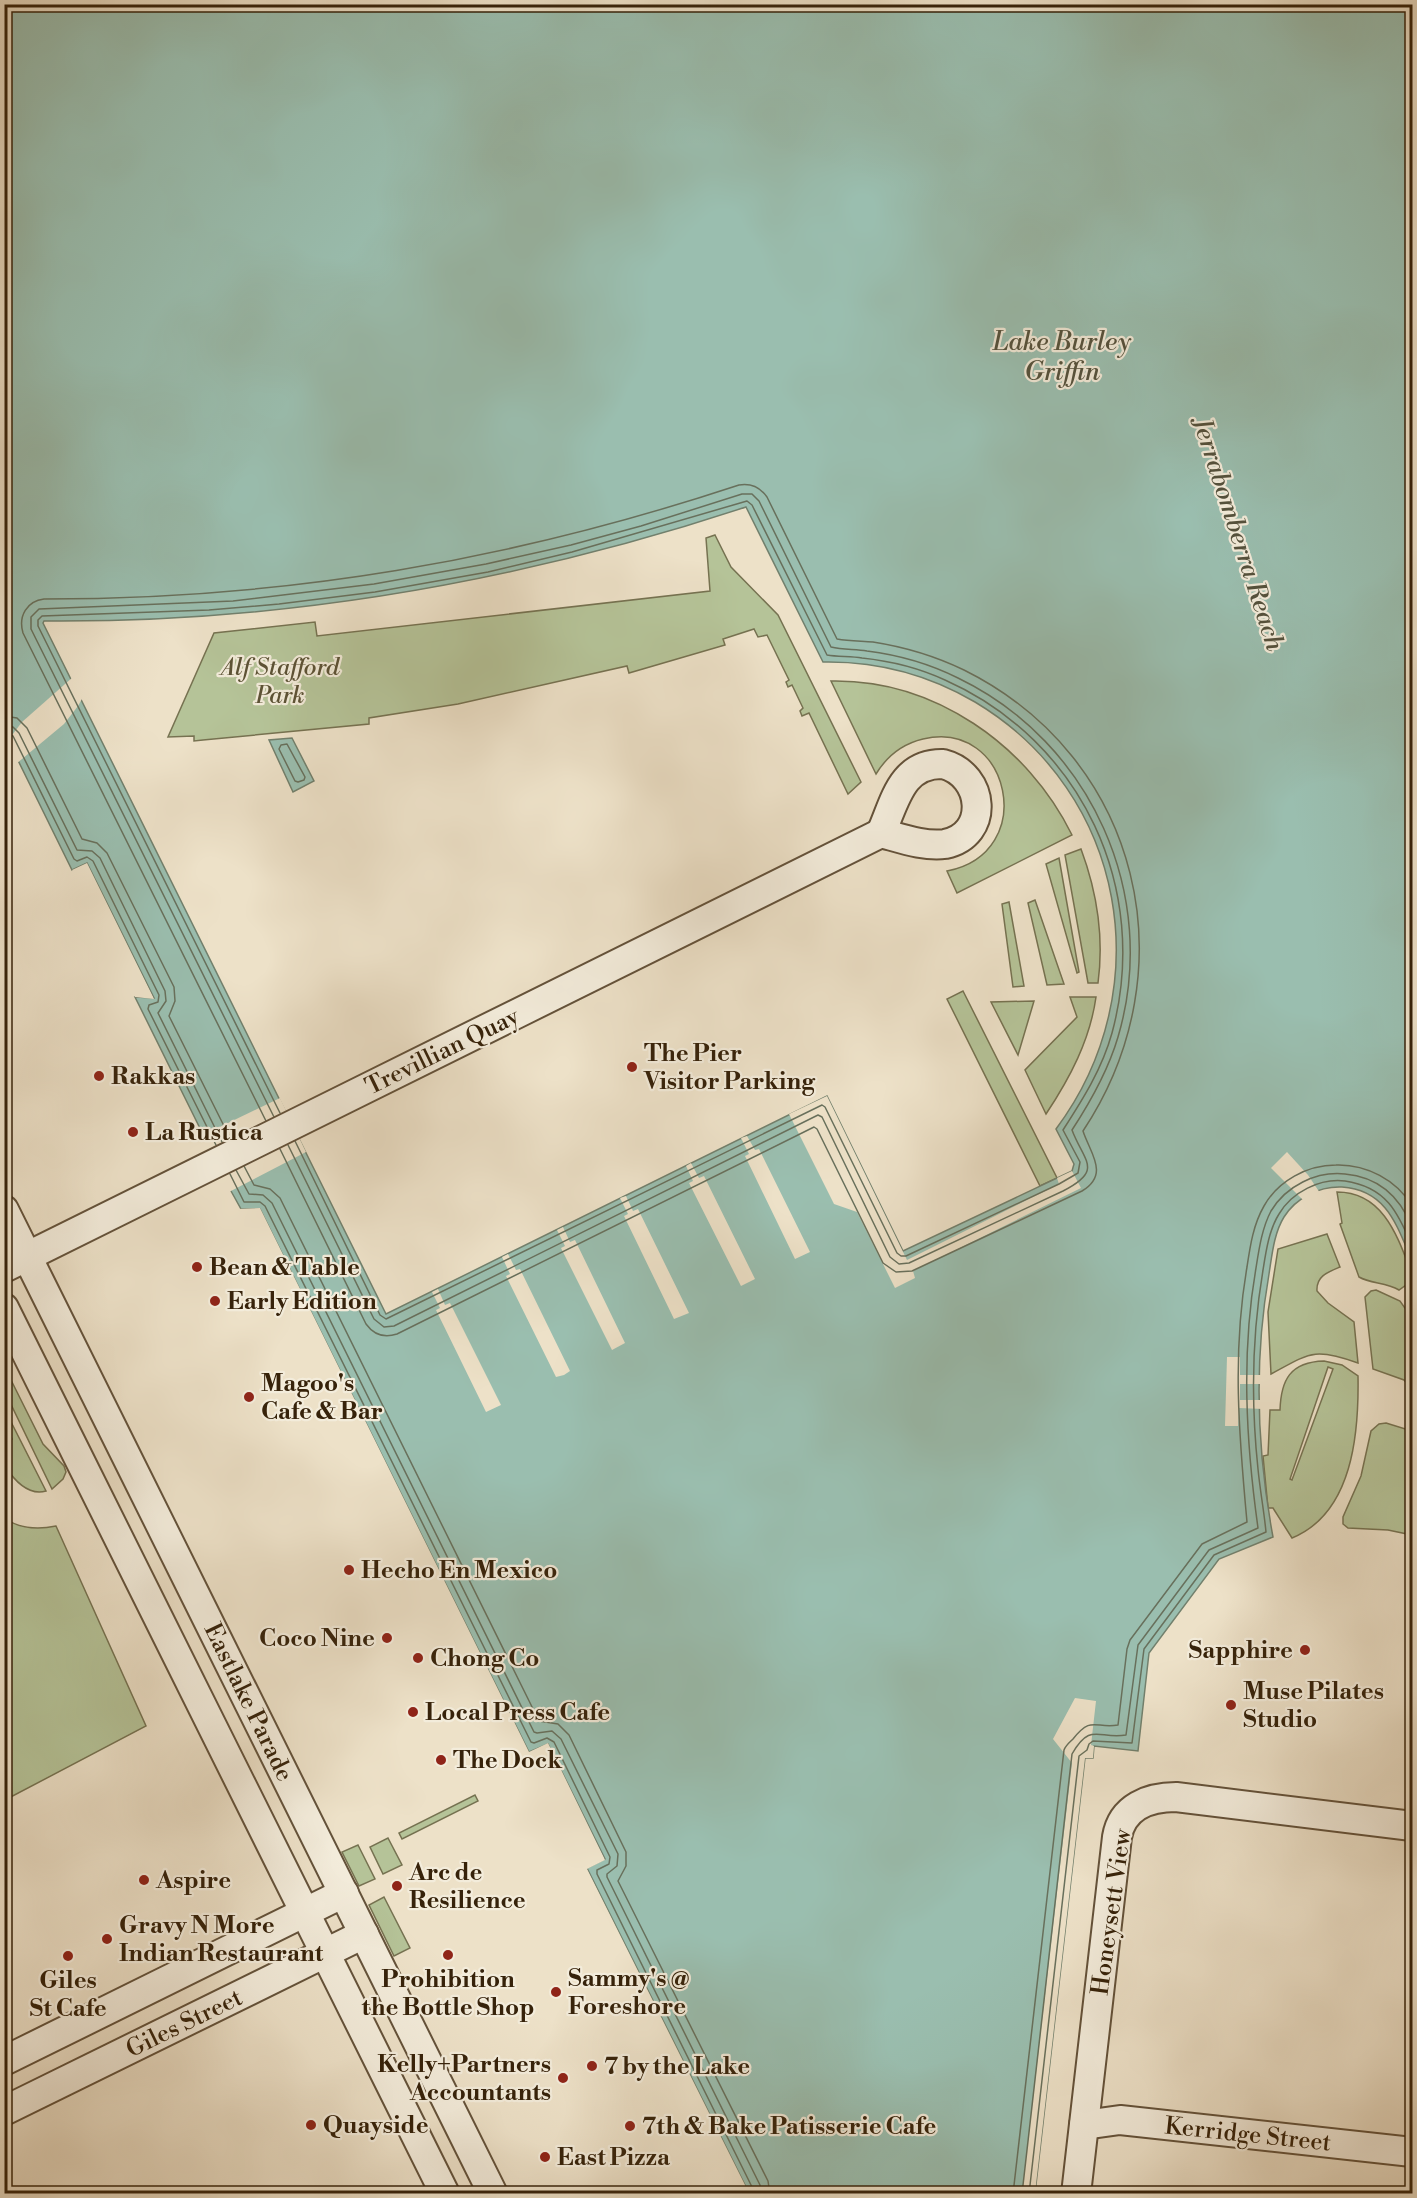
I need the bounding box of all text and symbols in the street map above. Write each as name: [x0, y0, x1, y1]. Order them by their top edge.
water label: Lake Burley Griffin: [992, 326, 1131, 388]
water label: Jerrabomberra Reach: [1184, 411, 1291, 655]
park label: Alf Stafford Park: [218, 653, 341, 711]
street label: Trevillian Quay: [361, 1002, 525, 1102]
place label: The Pier Visitor Parking: [643, 1039, 816, 1097]
marker: The Pier Visitor Parking: [625, 1060, 639, 1074]
place label: Rakkas: [111, 1062, 195, 1092]
marker: Rakkas: [92, 1069, 106, 1083]
place label: La Rustica: [145, 1118, 264, 1148]
marker: La Rustica: [126, 1125, 140, 1139]
place label: Bean & Table: [209, 1253, 360, 1283]
marker: Bean & Table: [190, 1260, 204, 1274]
place label: Early Edition: [227, 1287, 377, 1317]
marker: Early Edition: [208, 1294, 222, 1308]
place label: Magoo's Cafe & Bar: [261, 1369, 383, 1427]
marker: Magoo's Cafe & Bar: [242, 1390, 256, 1404]
place label: Hecho En Mexico: [361, 1556, 557, 1586]
marker: Hecho En Mexico: [342, 1563, 356, 1577]
street label: Eastlake Parade: [197, 1618, 299, 1786]
place label: Coco Nine: [259, 1624, 375, 1654]
marker: Coco Nine: [380, 1631, 394, 1645]
place label: Sapphire: [1189, 1636, 1293, 1666]
marker: Sapphire: [1298, 1643, 1312, 1657]
place label: Chong Co: [430, 1644, 539, 1674]
marker: Chong Co: [411, 1651, 425, 1665]
place label: Muse Pilates Studio: [1243, 1677, 1384, 1735]
place label: Local Press Cafe: [425, 1698, 610, 1728]
marker: Muse Pilates Studio: [1224, 1698, 1238, 1712]
marker: Local Press Cafe: [406, 1705, 420, 1719]
place label: The Dock: [453, 1746, 563, 1776]
marker: The Dock: [434, 1753, 448, 1767]
street label: Honeysett View: [1085, 1826, 1139, 1997]
place label: Arc de Resilience: [408, 1858, 526, 1916]
place label: Aspire: [155, 1866, 231, 1896]
marker: Aspire: [137, 1873, 151, 1887]
marker: Arc de Resilience: [390, 1879, 404, 1893]
place label: Gravy N More Indian Restaurant: [119, 1911, 324, 1969]
marker: Gravy N More Indian Restaurant: [100, 1932, 114, 1946]
marker: Prohibition the Bottle Shop: [441, 1948, 455, 1962]
marker: Giles St Cafe: [61, 1949, 75, 1963]
place label: Sammy's @ Foreshore: [568, 1964, 690, 2022]
place label: Prohibition the Bottle Shop: [362, 1965, 534, 2023]
place label: Giles St Cafe: [29, 1966, 107, 2024]
street label: Giles Street: [121, 1983, 248, 2065]
marker: Sammy's @ Foreshore: [549, 1985, 563, 1999]
place label: Kelly+Partners Accountants: [377, 2050, 551, 2108]
place label: 7 by the Lake: [604, 2052, 750, 2082]
marker: 7 by the Lake: [585, 2059, 599, 2073]
marker: Kelly+Partners Accountants: [556, 2071, 570, 2085]
place label: Quayside: [323, 2111, 429, 2141]
street label: Kerridge Street: [1163, 2111, 1333, 2159]
place label: 7th & Bake Patisserie Cafe: [642, 2112, 936, 2142]
marker: Quayside: [304, 2118, 318, 2132]
marker: 7th & Bake Patisserie Cafe: [623, 2119, 637, 2133]
place label: East Pizza: [557, 2143, 671, 2173]
marker: East Pizza: [538, 2150, 552, 2164]

